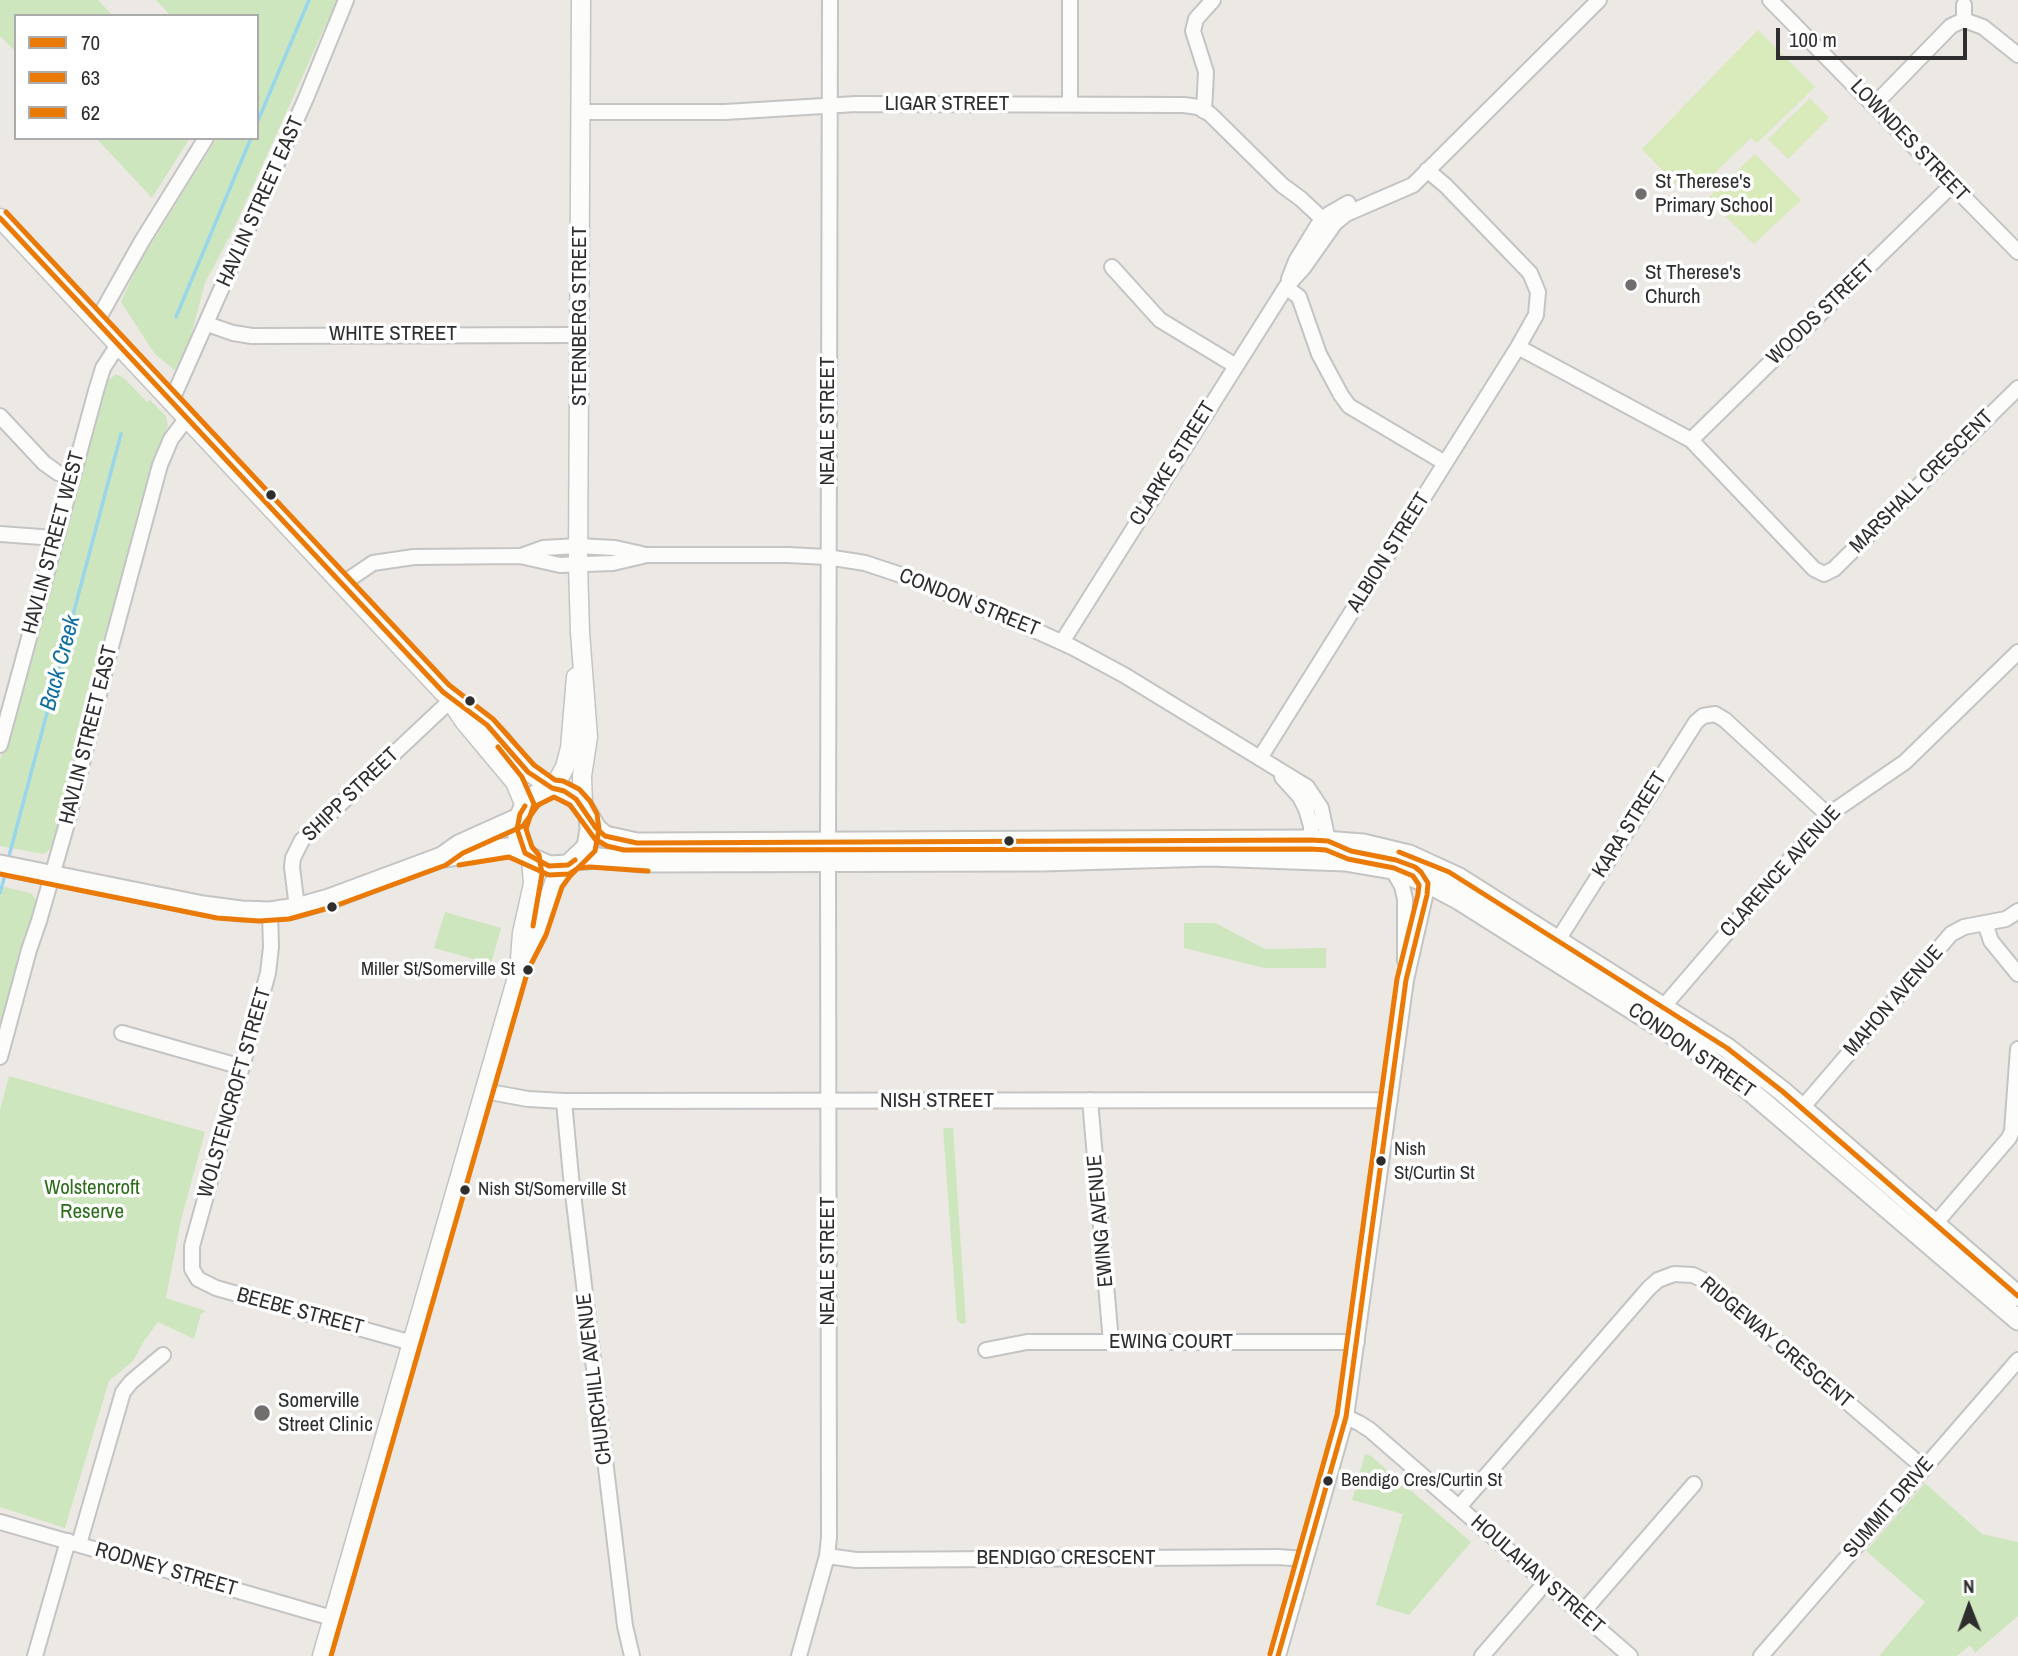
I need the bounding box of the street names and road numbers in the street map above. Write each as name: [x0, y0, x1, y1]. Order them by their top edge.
street label: LOWNDES STREET: [1844, 75, 1974, 207]
street label: LIGAR STREET: [885, 91, 1009, 117]
street label: HAVLIN STREET EAST: [212, 113, 310, 291]
street label: STERNBERG STREET: [567, 226, 593, 406]
street label: WOODS STREET: [1762, 255, 1880, 371]
street label: WHITE STREET: [329, 321, 457, 347]
street label: NEALE STREET: [815, 356, 841, 486]
street label: CLARKE STREET: [1125, 397, 1221, 531]
street label: MARSHALL CRESCENT: [1845, 405, 1999, 559]
street label: HAVLIN STREET WEST: [17, 449, 91, 637]
street label: ALBION STREET: [1342, 489, 1436, 617]
street label: CONDON STREET: [895, 563, 1043, 643]
street label: HAVLIN STREET EAST: [55, 643, 123, 827]
street label: SHIPP STREET: [298, 743, 404, 847]
street label: KARA STREET: [1588, 768, 1672, 882]
street label: CLARENCE AVENUE: [1715, 801, 1847, 943]
street label: MAHON AVENUE: [1839, 940, 1949, 1062]
street label: WOLSTENCROFT STREET: [193, 985, 277, 1201]
street label: CONDON STREET: [1623, 998, 1759, 1104]
street label: NISH STREET: [880, 1088, 994, 1114]
street label: EWING AVENUE: [1083, 1154, 1119, 1288]
street label: NEALE STREET: [815, 1196, 841, 1326]
street label: RIDGEWAY CRESCENT: [1695, 1272, 1857, 1414]
street label: BEEBE STREET: [234, 1283, 366, 1341]
street label: CHURCHILL AVENUE: [572, 1292, 618, 1466]
street label: EWING COURT: [1109, 1329, 1233, 1355]
street label: SUMMIT DRIVE: [1838, 1452, 1940, 1564]
street label: HOULAHAN STREET: [1465, 1510, 1609, 1640]
street label: RODNEY STREET: [92, 1538, 240, 1602]
street label: BENDIGO CRESCENT: [977, 1545, 1155, 1571]

